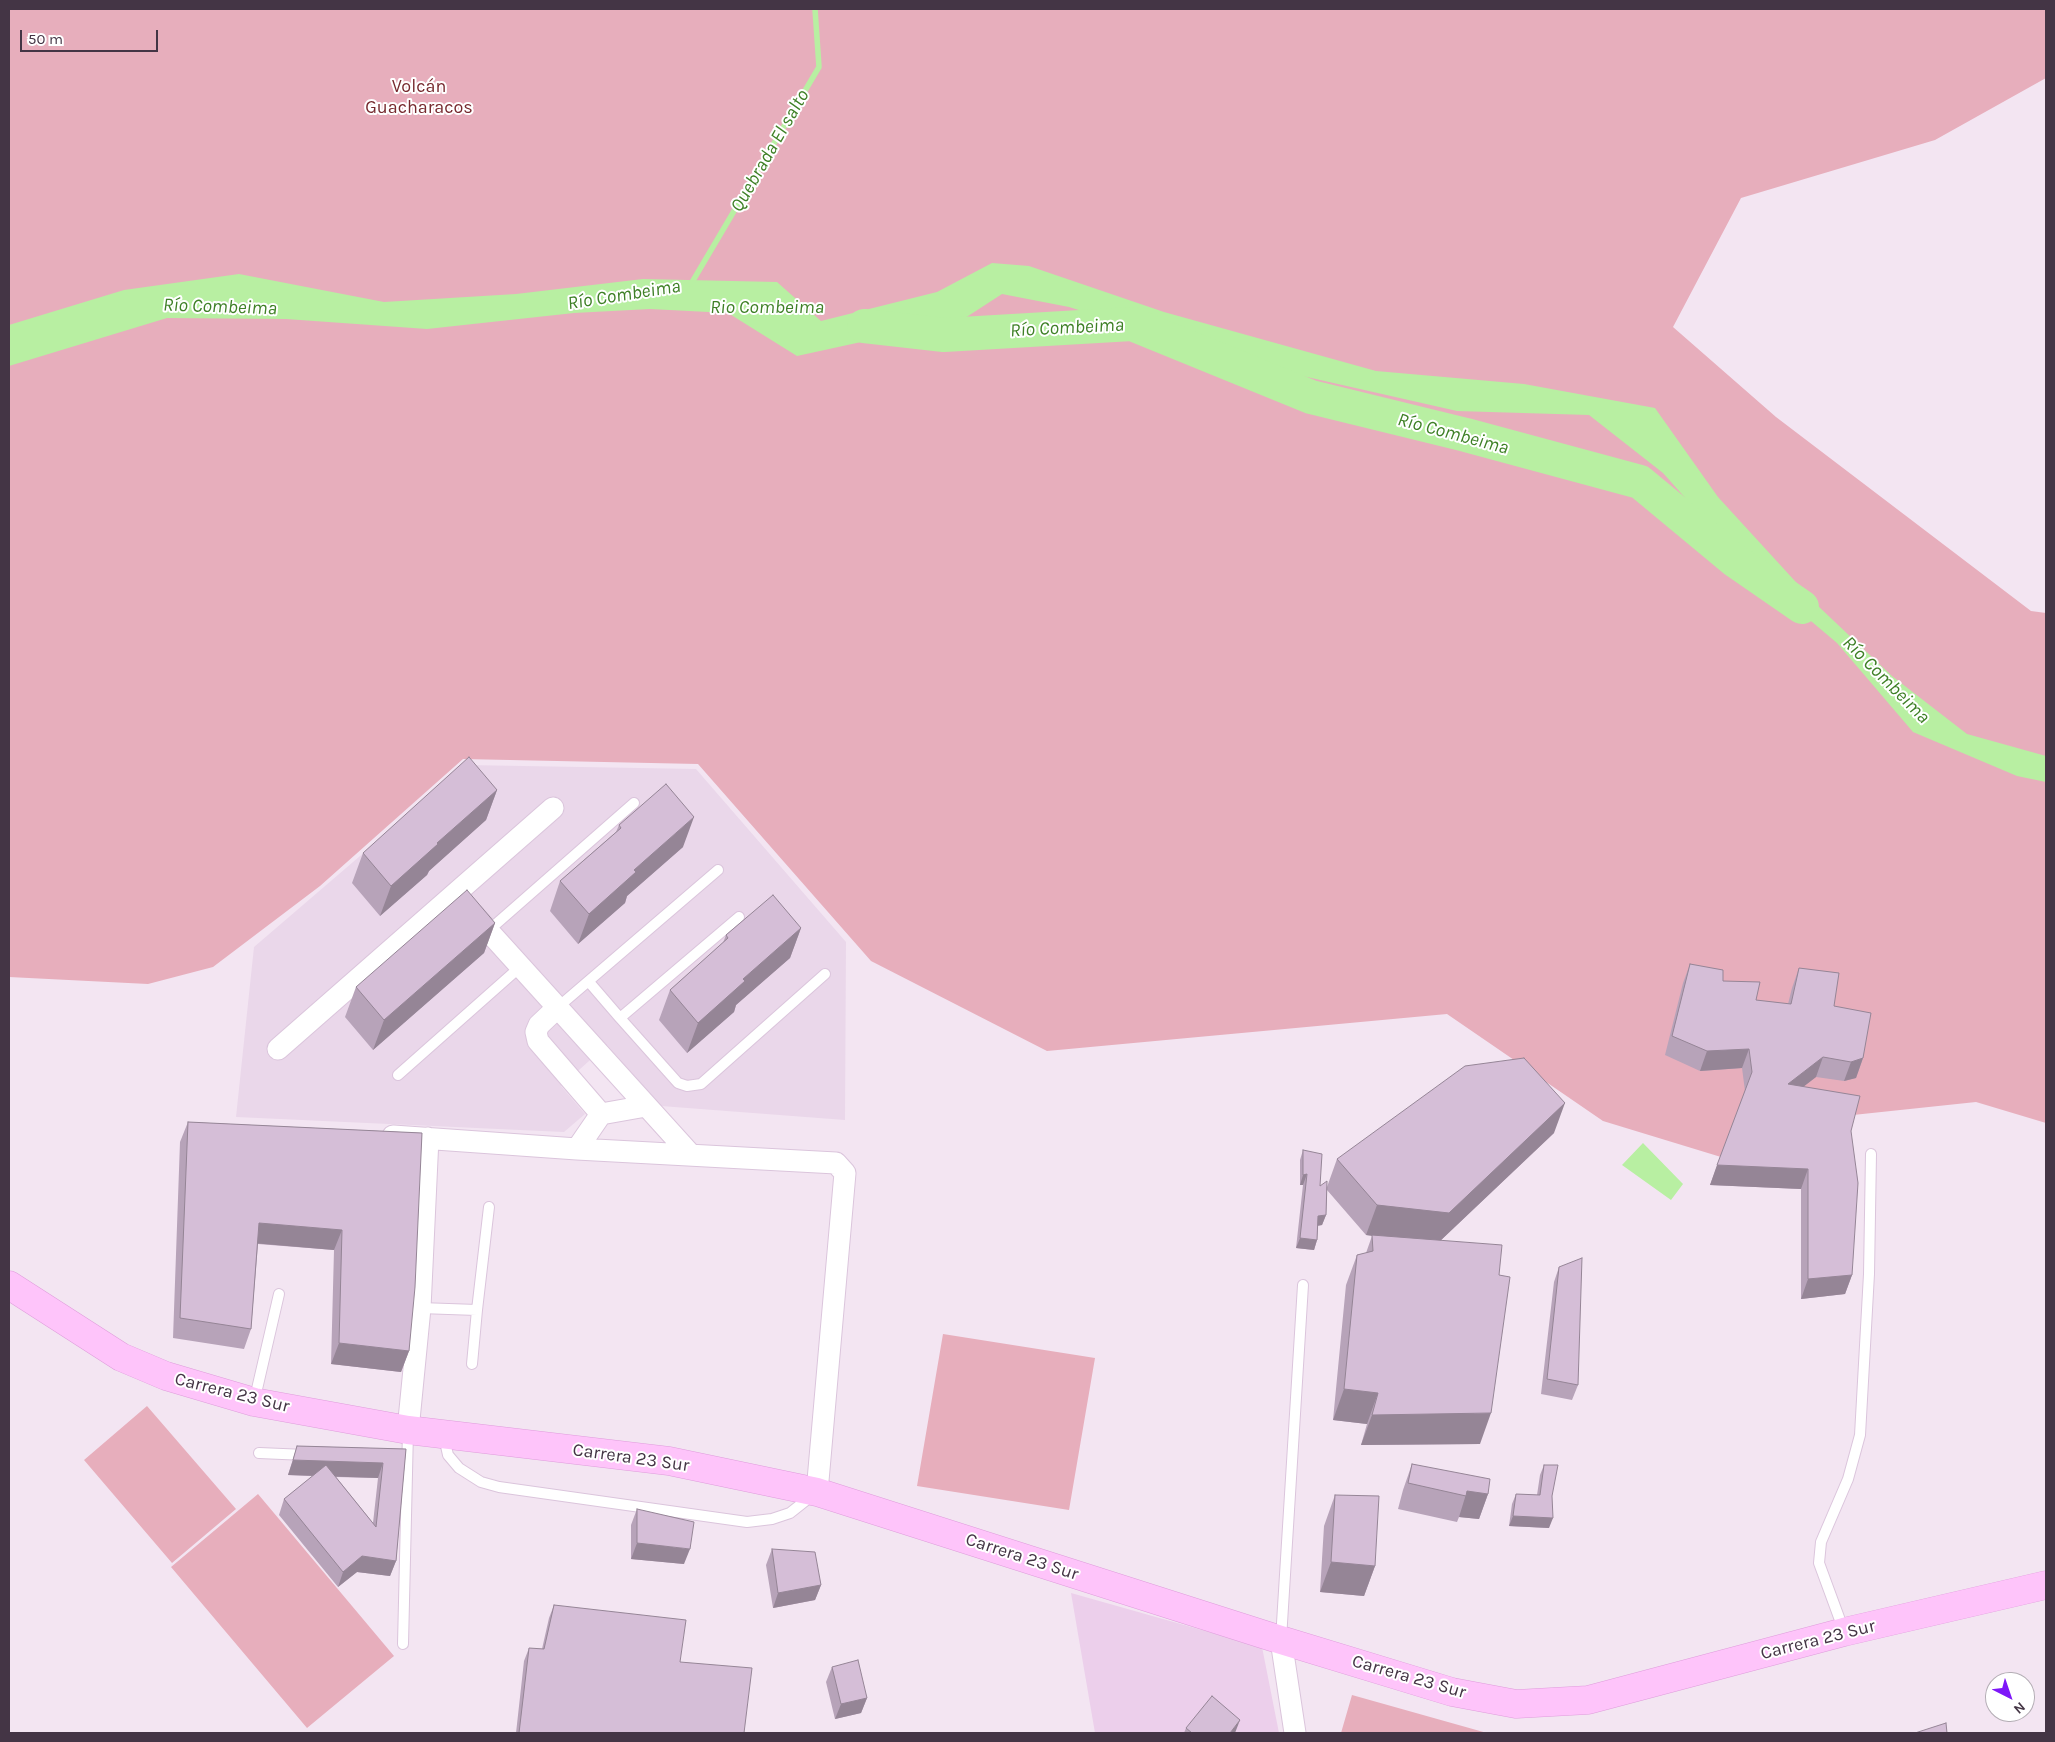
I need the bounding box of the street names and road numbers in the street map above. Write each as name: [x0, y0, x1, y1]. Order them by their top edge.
street label: Carrera 23 Sur: [172, 1368, 292, 1418]
street label: Carrera 23 Sur: [571, 1439, 691, 1477]
street label: Carrera 23 Sur: [963, 1529, 1081, 1585]
street label: Carrera 23 Sur: [1758, 1615, 1878, 1665]
street label: Carrera 23 Sur: [1350, 1650, 1468, 1704]

